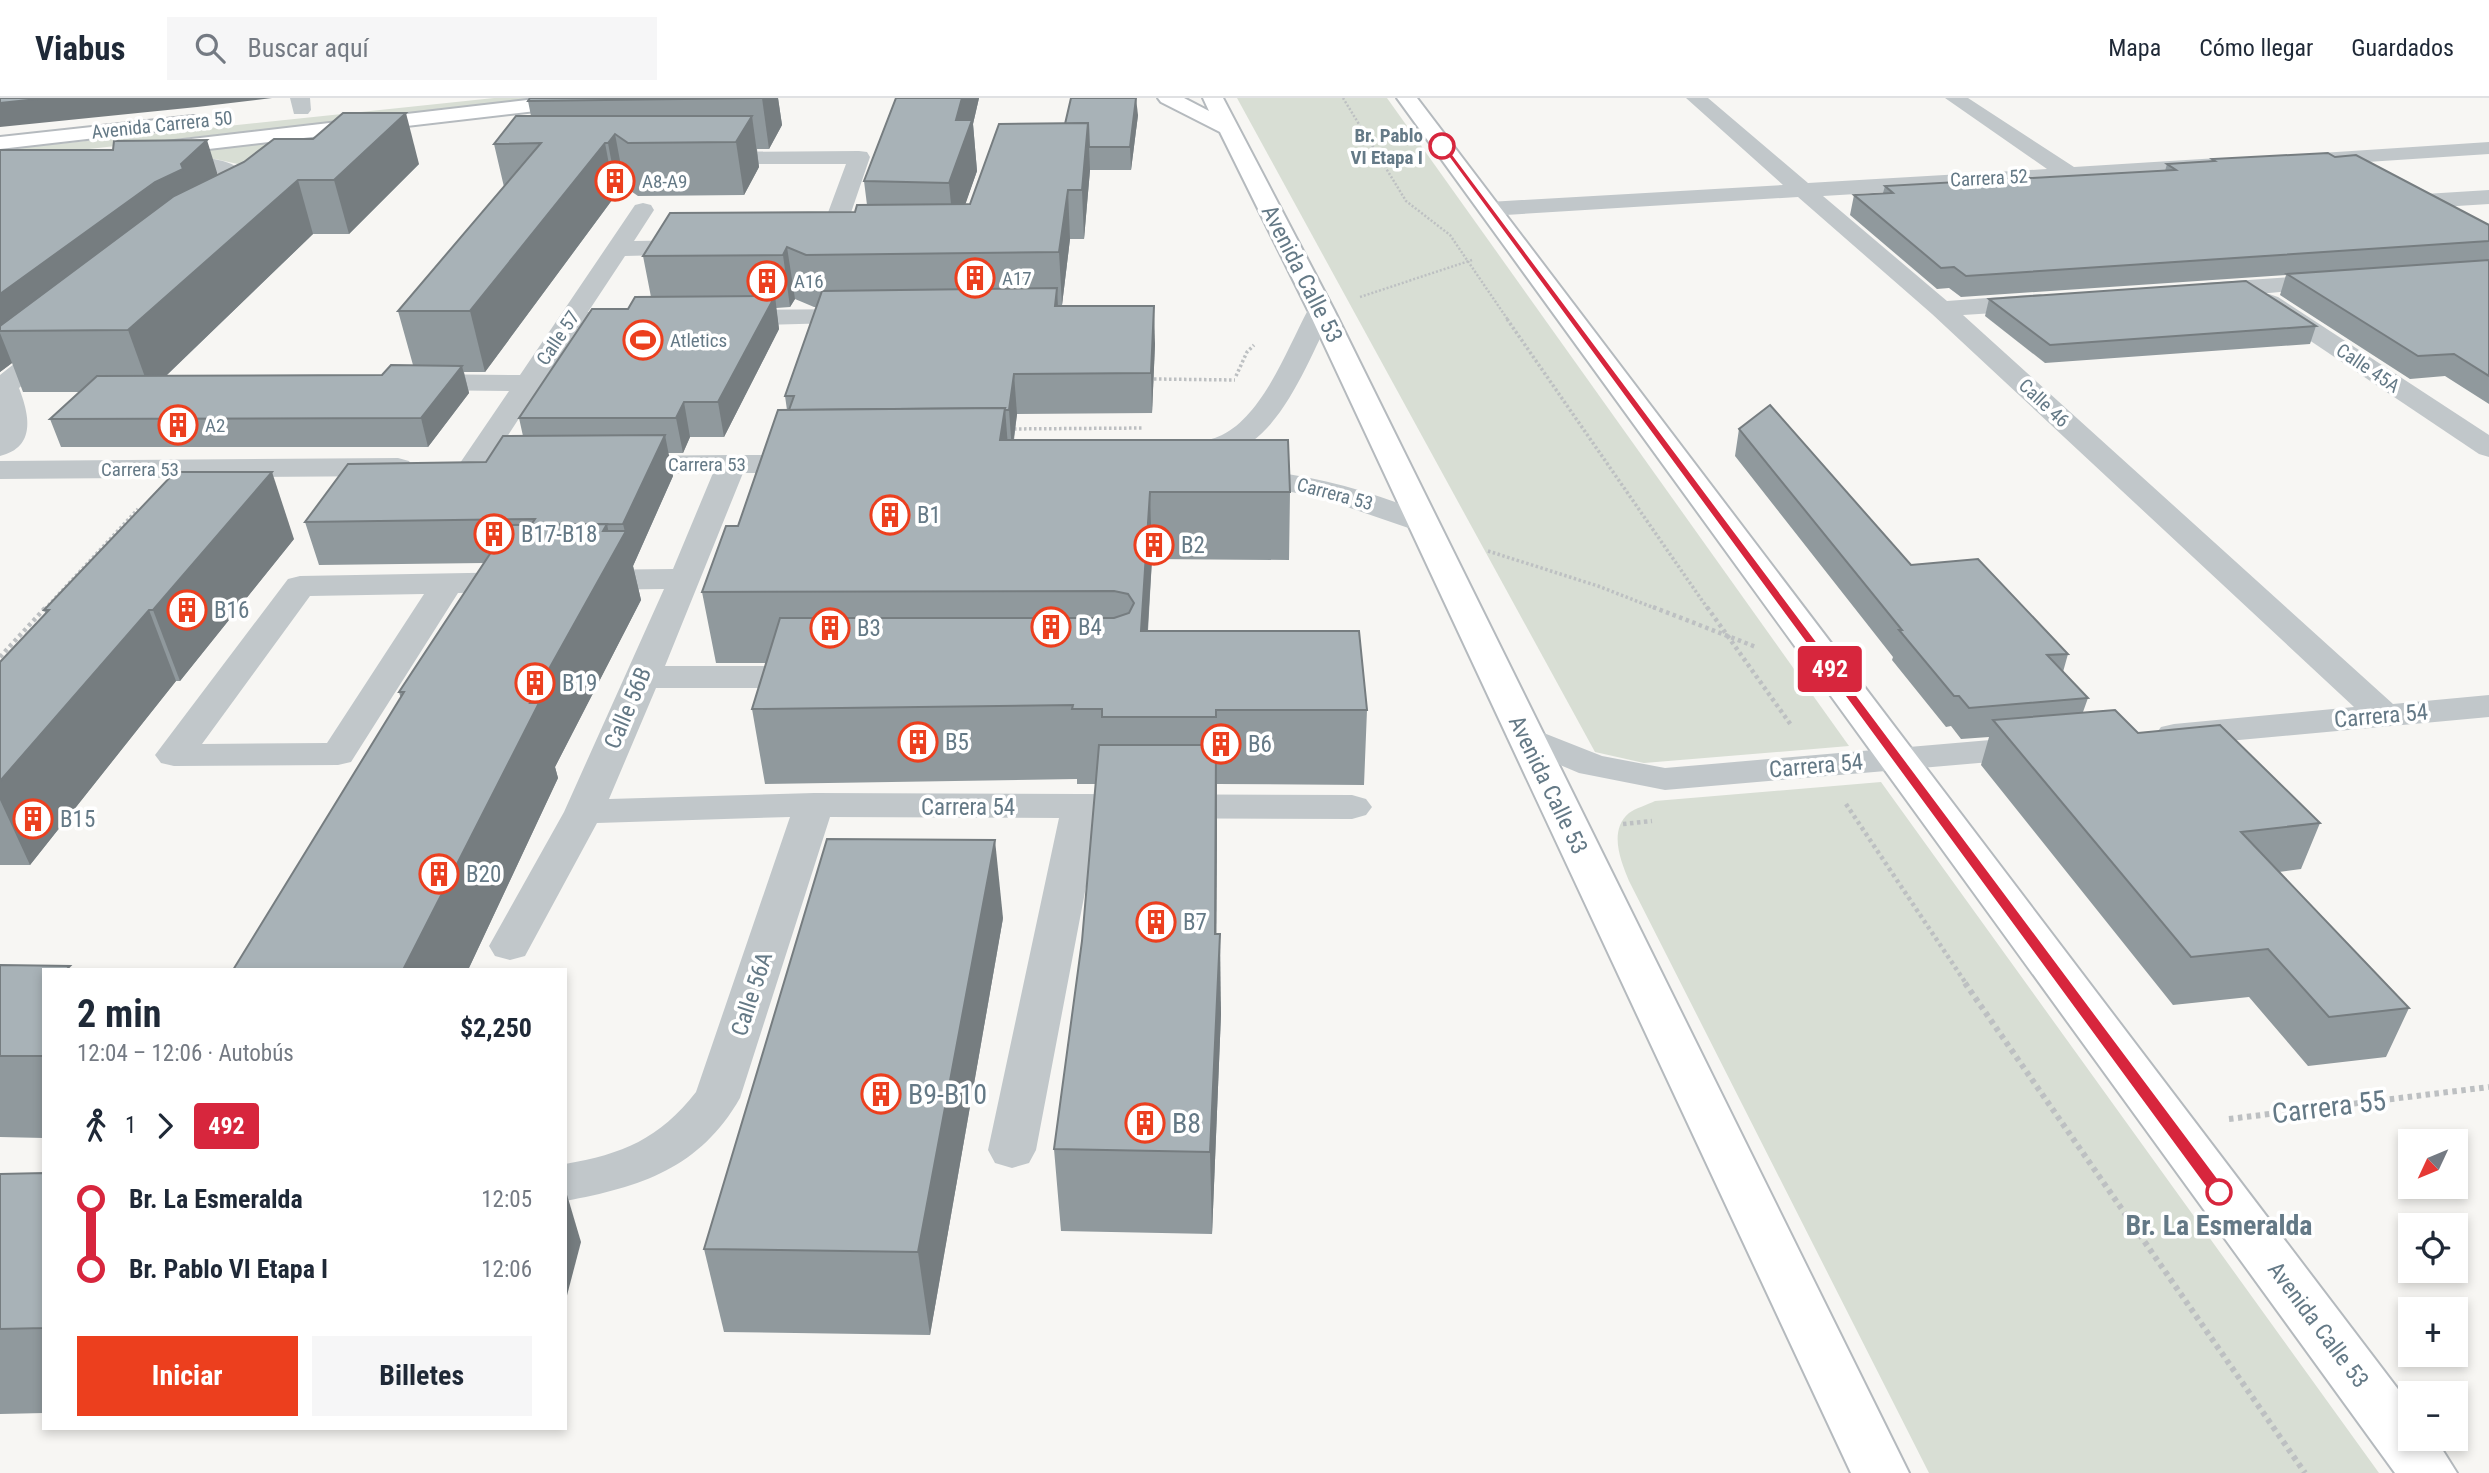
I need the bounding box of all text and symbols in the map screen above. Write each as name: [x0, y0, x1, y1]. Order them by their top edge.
search box: [167, 17, 657, 80]
text: Viabus: [35, 29, 125, 68]
icon: search: [191, 29, 229, 67]
text: Buscar aquí: [247, 33, 369, 63]
text: Mapa: [2108, 34, 2161, 62]
text: Cómo llegar: [2199, 34, 2313, 62]
text: Guardados: [2351, 34, 2454, 62]
street label: Avenida Carrera 50: [90, 106, 234, 144]
place label: Br. Pablo VI Etapa I: [1351, 124, 1423, 169]
marker: Br. Pablo VI Etapa I: [1429, 133, 1455, 159]
building icon: A8-A9: [594, 160, 636, 202]
street label: Carrera 52: [1950, 164, 2028, 192]
place label: A8-A9: [642, 170, 687, 193]
street label: Avenida Calle 53: [1256, 201, 1348, 347]
building icon: A17: [954, 257, 996, 299]
building icon: A16: [746, 260, 788, 302]
place label: A17: [1002, 267, 1032, 290]
place label: A16: [794, 270, 824, 293]
street label: Calle 57: [532, 306, 584, 370]
sports icon: Atletics: [622, 319, 664, 361]
place label: Atletics: [670, 329, 727, 352]
street label: Calle 45A: [2332, 338, 2404, 398]
street label: Calle 46: [2014, 374, 2074, 432]
building icon: A2: [157, 404, 199, 446]
place label: A2: [205, 414, 225, 437]
street label: Carrera 53: [668, 453, 746, 476]
street label: Carrera 53: [101, 458, 179, 481]
street label: Carrera 53: [1294, 473, 1376, 515]
building icon: B1: [869, 494, 911, 536]
place label: B1: [917, 502, 941, 529]
building icon: B17-B18: [473, 513, 515, 555]
place label: B17-B18: [521, 521, 597, 548]
building icon: B2: [1133, 524, 1175, 566]
place label: B2: [1181, 532, 1205, 559]
building icon: B16: [166, 589, 208, 631]
place label: B16: [214, 597, 249, 624]
building icon: B4: [1030, 606, 1072, 648]
building icon: B3: [809, 607, 851, 649]
place label: B4: [1078, 614, 1102, 641]
place label: B3: [857, 615, 881, 642]
line badge: 492: [1790, 646, 1870, 692]
text: 492: [1812, 655, 1848, 683]
building icon: B19: [514, 662, 556, 704]
street label: Calle 56B: [599, 663, 657, 753]
place label: B19: [562, 670, 597, 697]
street label: Carrera 54: [2333, 698, 2429, 734]
street label: Avenida Calle 53: [1503, 711, 1593, 859]
building icon: B5: [897, 721, 939, 763]
building icon: B6: [1200, 723, 1242, 765]
place label: B5: [945, 729, 969, 756]
place label: B6: [1248, 731, 1272, 758]
street label: Carrera 54: [1768, 748, 1864, 784]
street label: Carrera 54: [921, 794, 1015, 821]
building icon: B15: [12, 798, 54, 840]
place label: B15: [60, 806, 95, 833]
building icon: B20: [418, 853, 460, 895]
place label: B20: [466, 861, 501, 888]
building icon: B7: [1135, 901, 1177, 943]
place label: B7: [1183, 909, 1207, 936]
street label: Calle 56A: [726, 949, 778, 1039]
text: 2 min: [77, 992, 161, 1036]
text: $2,250: [460, 1013, 532, 1043]
text: 12:04 – 12:06 · Autobús: [77, 1040, 294, 1067]
building icon: B9-B10: [860, 1073, 902, 1115]
place label: B9-B10: [908, 1078, 987, 1111]
street label: Carrera 55: [2270, 1084, 2388, 1130]
building icon: B8: [1124, 1102, 1166, 1144]
icon: walk: [77, 1107, 115, 1145]
icon: forward: [146, 1107, 184, 1145]
place label: B8: [1172, 1107, 1201, 1140]
text: 1: [125, 1112, 136, 1139]
text: 492: [208, 1112, 245, 1140]
north arrow: [2398, 1129, 2468, 1199]
map controls: [2398, 1129, 2468, 1451]
marker: Br. La Esmeralda: [2206, 1179, 2232, 1205]
text: Br. La Esmeralda: [129, 1184, 303, 1214]
text: 12:05: [481, 1186, 532, 1213]
place label: Br. La Esmeralda: [2125, 1209, 2313, 1242]
button: locate: [2398, 1213, 2468, 1283]
text: Br. Pablo VI Etapa I: [129, 1254, 328, 1284]
text: 12:06: [481, 1256, 532, 1283]
street label: Avenida Calle 53: [2262, 1257, 2374, 1393]
button: +: [2398, 1297, 2468, 1367]
button: Iniciar: [77, 1336, 298, 1416]
button: Billetes: [312, 1336, 532, 1416]
button: −: [2398, 1381, 2468, 1451]

